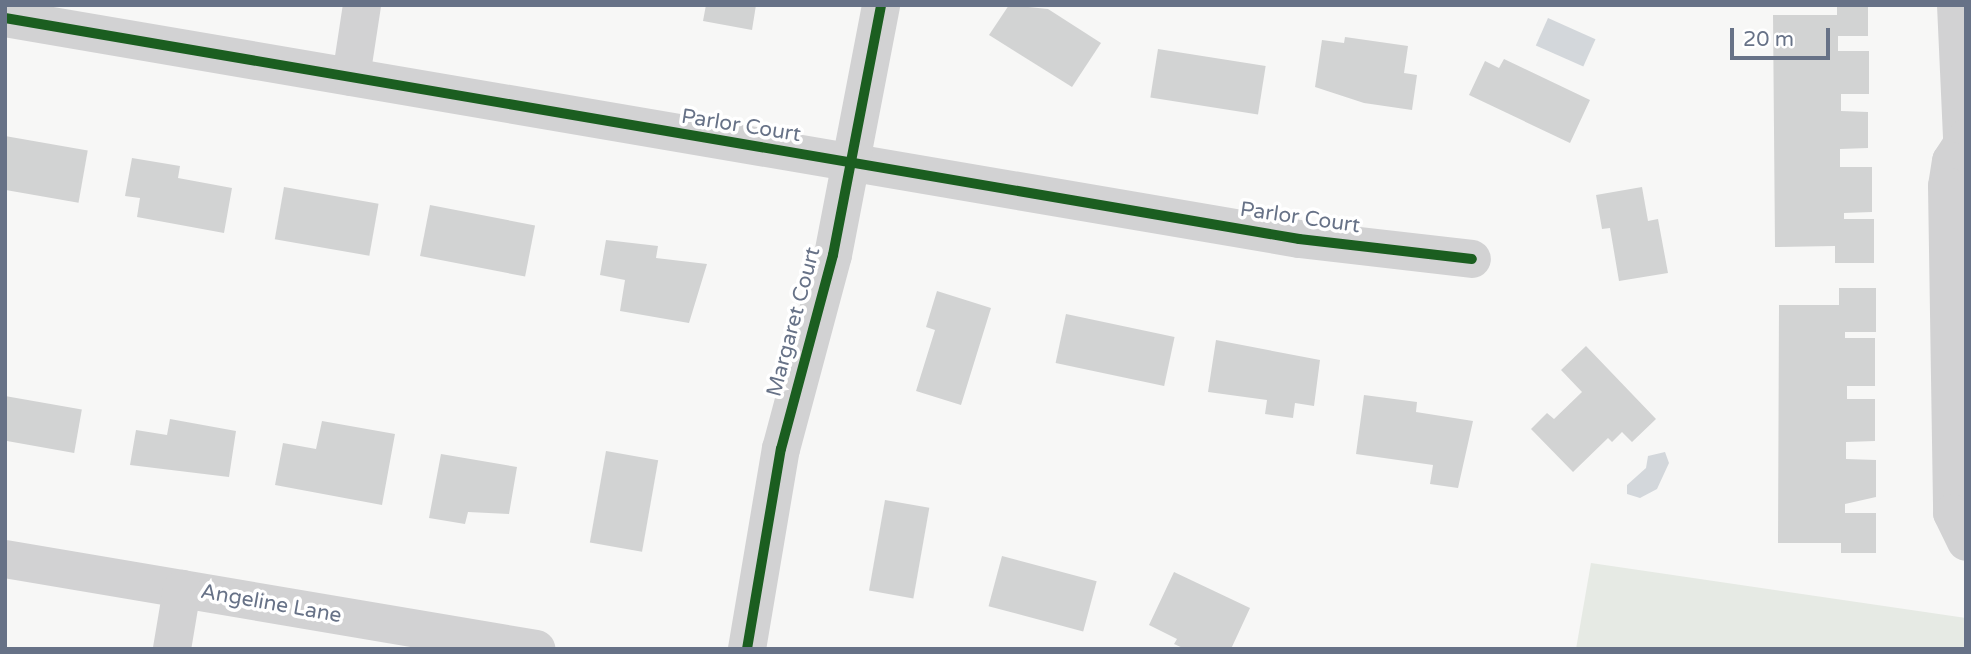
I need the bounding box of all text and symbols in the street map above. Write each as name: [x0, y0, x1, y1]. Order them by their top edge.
scale bar: [1733, 14, 1833, 58]
text: 20 m: [1743, 27, 1794, 52]
street label: Parlor Court: [679, 104, 803, 148]
street label: Parlor Court: [1238, 197, 1362, 239]
street label: Margaret Court: [762, 244, 826, 400]
street label: Angeline Lane: [199, 579, 343, 629]

